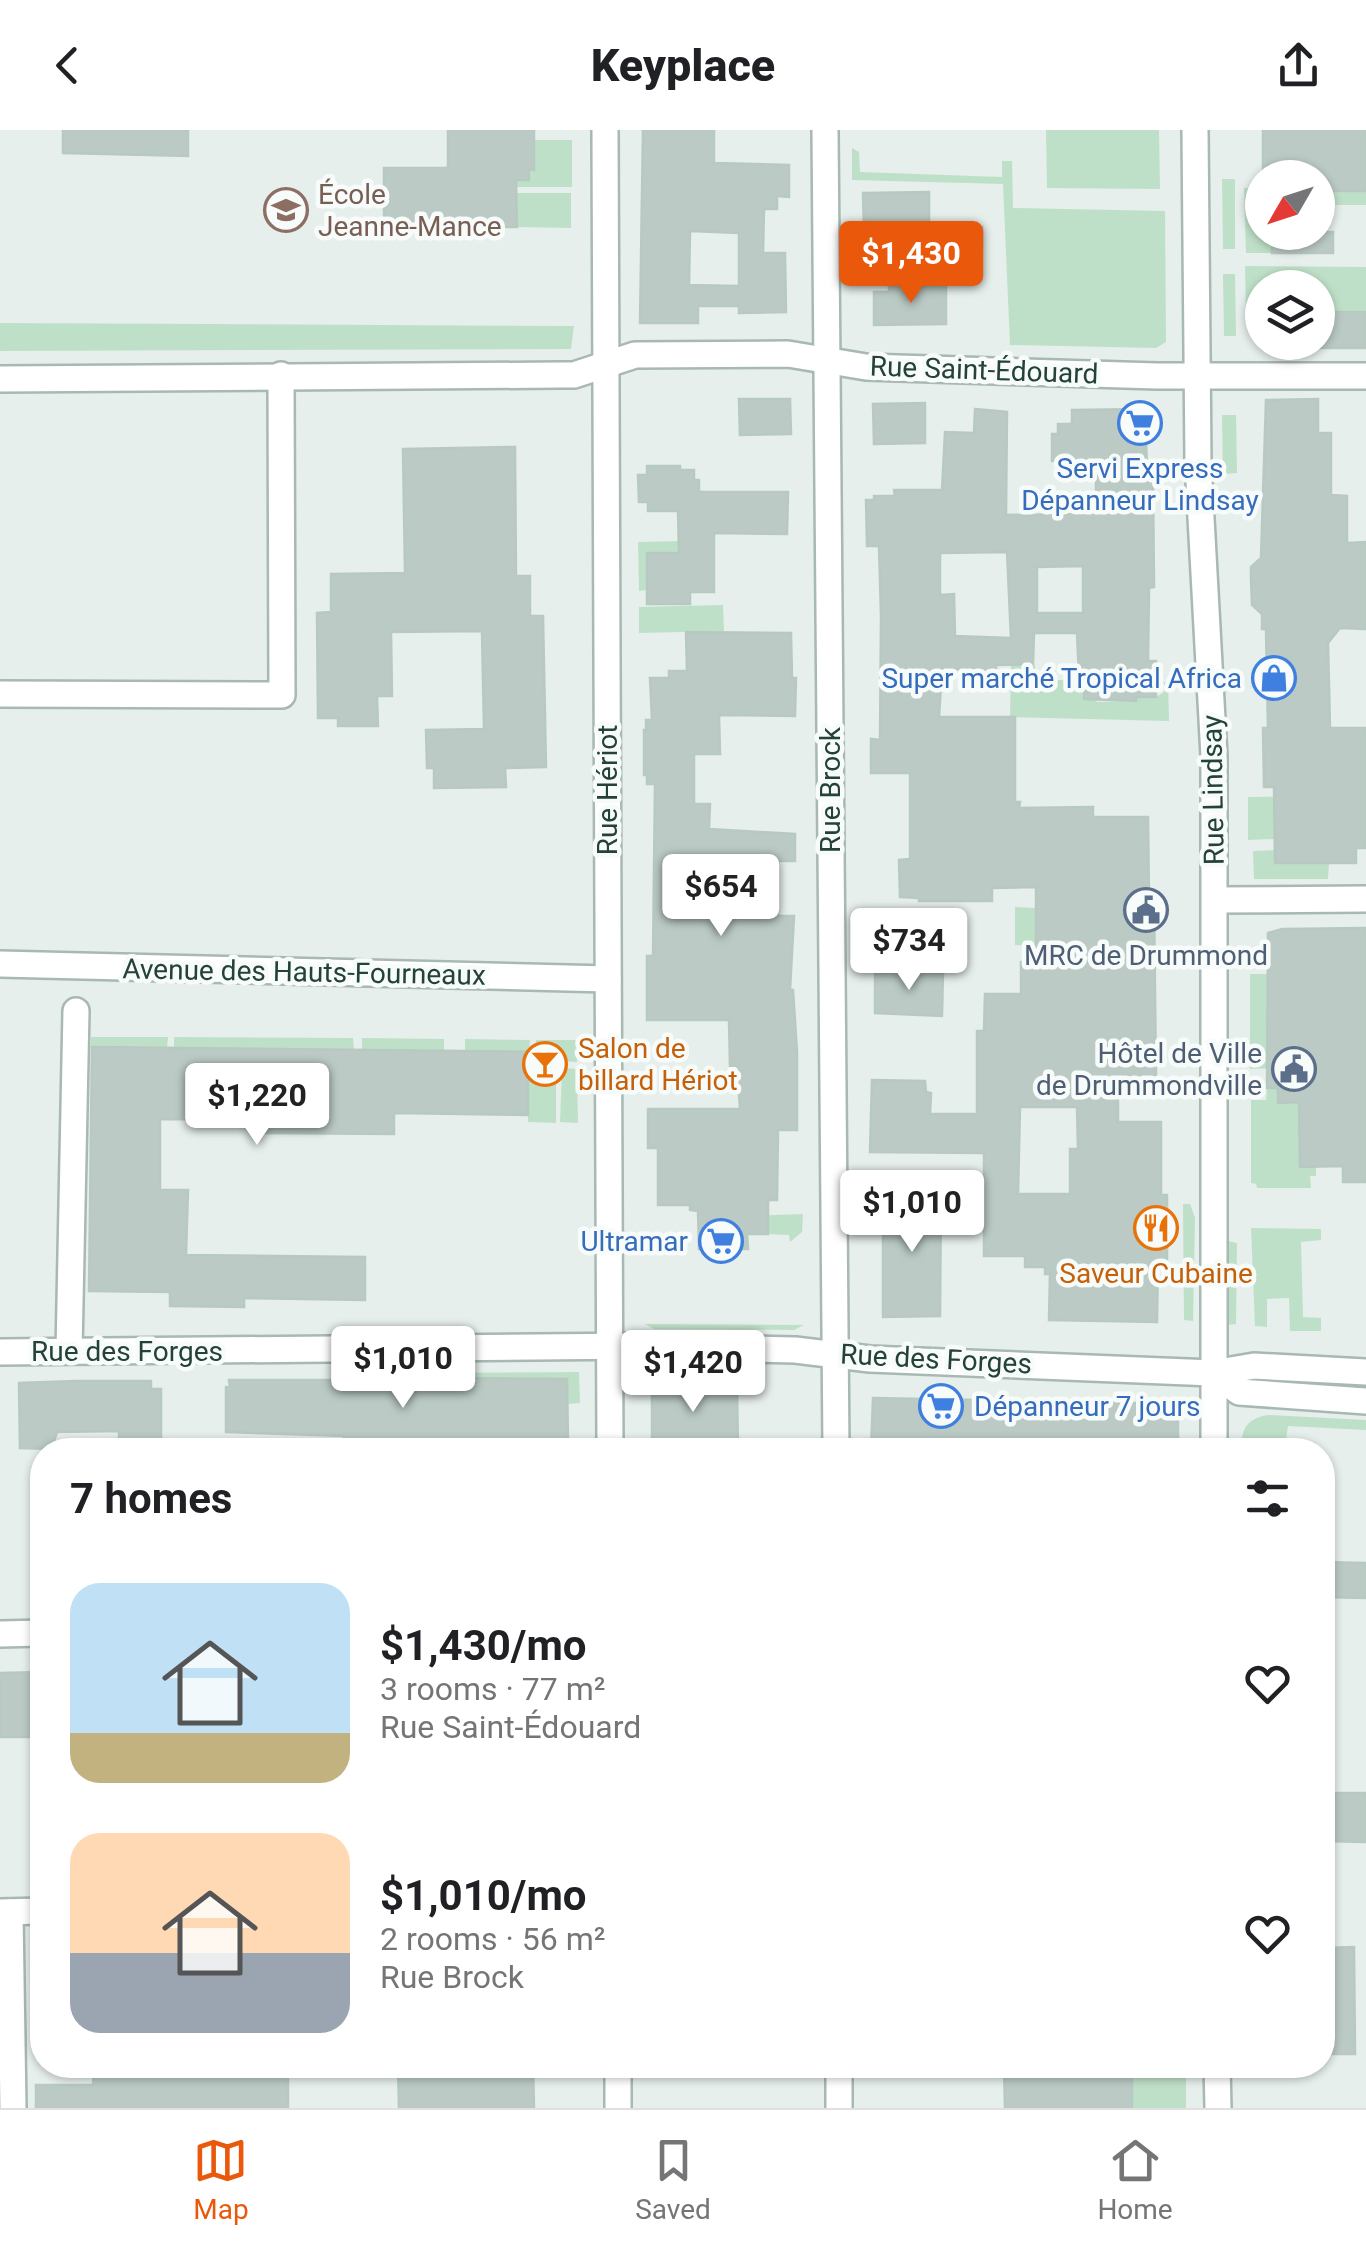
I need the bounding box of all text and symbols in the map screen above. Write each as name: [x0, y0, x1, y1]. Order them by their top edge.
icon: back: [40, 38, 95, 93]
icon: share: [1271, 38, 1326, 93]
text: Keyplace: [591, 39, 775, 92]
north arrow: [1245, 160, 1335, 250]
map controls: [1245, 160, 1335, 360]
place label: École Jeanne-Mance: [318, 178, 502, 243]
school or university icon: École Jeanne-Mance: [263, 187, 309, 233]
pin: $1,430: [830, 221, 992, 306]
text: $1,430: [861, 234, 961, 272]
button: layers: [1245, 270, 1335, 360]
street label: Rue Saint-Édouard: [869, 350, 1099, 390]
supermarket icon: Servi Express Dépanneur Lindsay: [1117, 400, 1163, 446]
place label: Servi Express Dépanneur Lindsay: [1021, 452, 1259, 517]
shop icon: Super marché Tropical Africa: [1251, 655, 1297, 701]
place label: Super marché Tropical Africa: [881, 662, 1242, 695]
street label: Rue Lindsay: [1195, 715, 1231, 865]
street label: Rue Hériot: [591, 725, 624, 855]
street label: Rue Brock: [814, 726, 847, 853]
pin: $654: [662, 854, 780, 939]
text: $654: [684, 867, 758, 905]
public building icon: MRC de Drummond: [1123, 887, 1169, 933]
pin: $734: [850, 908, 968, 993]
text: $734: [872, 921, 946, 959]
place label: MRC de Drummond: [1024, 939, 1268, 972]
street label: Avenue des Hauts-Fourneaux: [122, 952, 486, 992]
place label: Salon de billard Hériot: [578, 1032, 738, 1097]
place label: Hôtel de Ville de Drummondville: [1036, 1037, 1262, 1102]
bar icon: Salon de billard Hériot: [522, 1041, 568, 1087]
public building icon: Hôtel de Ville de Drummondville: [1271, 1046, 1317, 1092]
pin: $1,220: [176, 1063, 338, 1148]
text: $1,220: [207, 1076, 307, 1114]
pin: $1,010: [831, 1170, 993, 1255]
text: $1,010: [862, 1183, 962, 1221]
restaurant icon: Saveur Cubaine: [1133, 1205, 1179, 1251]
supermarket icon: Ultramar: [698, 1218, 744, 1264]
place label: Ultramar: [580, 1225, 689, 1258]
place label: Saveur Cubaine: [1059, 1257, 1253, 1290]
pin: $1,010: [322, 1326, 484, 1411]
pin: $1,420: [612, 1330, 774, 1415]
street label: Rue des Forges: [31, 1335, 223, 1368]
street label: Rue des Forges: [839, 1337, 1033, 1381]
text: $1,010: [353, 1339, 453, 1377]
text: $1,420: [643, 1343, 743, 1381]
supermarket icon: Dépanneur 7 jours: [918, 1383, 964, 1429]
place label: Dépanneur 7 jours: [974, 1390, 1201, 1423]
icon: filters: [1240, 1471, 1295, 1526]
text: 7 homes: [70, 1474, 232, 1523]
text: $1,430/mo: [380, 1621, 587, 1670]
icon: home: [150, 1623, 270, 1743]
icon: heart: [1240, 1656, 1295, 1711]
text: 3 rooms · 77 m²: [380, 1670, 605, 1708]
text: Rue Saint-Édouard: [380, 1708, 641, 1746]
text: $1,010/mo: [380, 1871, 587, 1920]
icon: home: [150, 1873, 270, 1993]
icon: heart: [1240, 1906, 1295, 1961]
text: 2 rooms · 56 m²: [380, 1920, 605, 1958]
text: Rue Brock: [380, 1958, 524, 1996]
tab: Map: [193, 2133, 249, 2226]
tab: Saved: [635, 2133, 711, 2226]
tab: Home: [1097, 2133, 1173, 2226]

